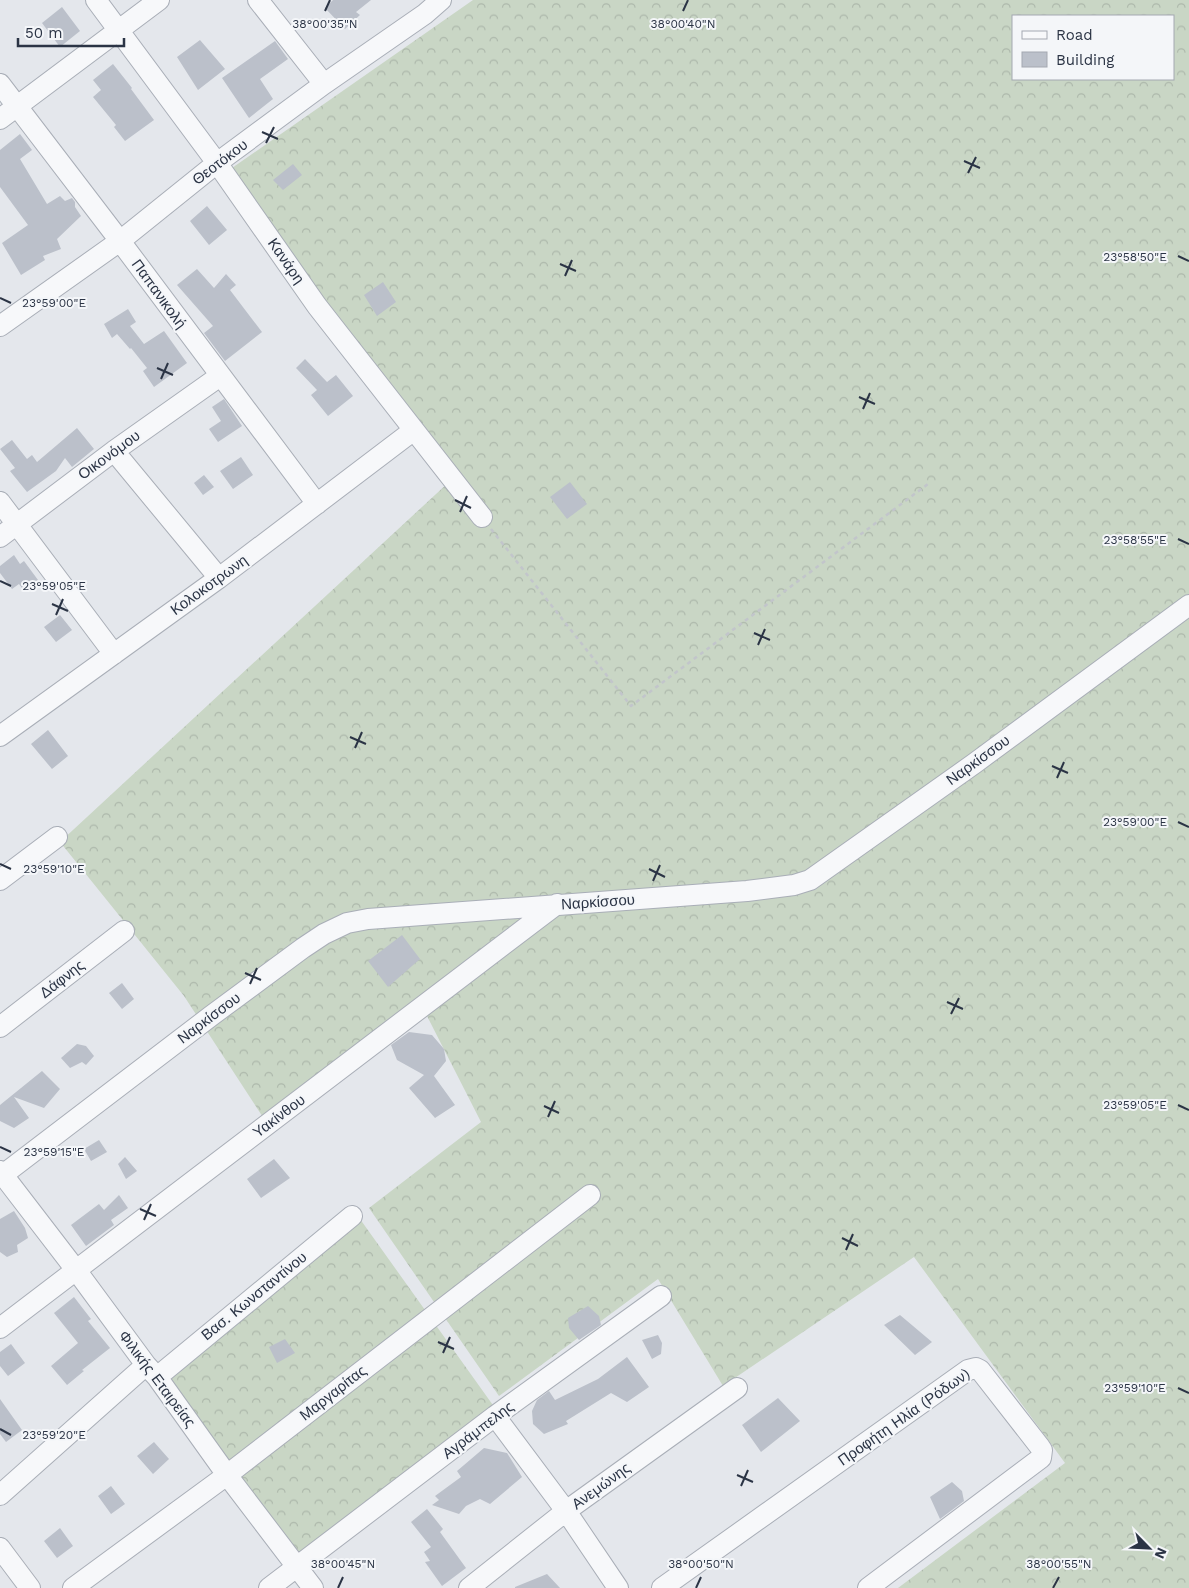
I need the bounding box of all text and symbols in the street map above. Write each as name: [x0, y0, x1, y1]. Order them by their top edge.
scale bar: [18, 15, 124, 47]
legend: [1012, 15, 1174, 80]
text: 38°00'35"N: [292, 17, 358, 31]
text: 38°00'40"N: [651, 17, 716, 31]
text: 50 m: [25, 24, 62, 42]
text: Road: [1056, 26, 1093, 44]
text: Building: [1056, 51, 1114, 69]
street label: Θεοτόκου: [189, 135, 251, 189]
street label: Κανάρη: [264, 235, 308, 287]
text: 23°58'50"E: [1103, 250, 1167, 264]
street label: Παπανικολή: [128, 256, 190, 332]
text: 23°59'00"E: [22, 296, 86, 310]
street label: Οικονόμου: [74, 426, 144, 484]
text: 23°58'55"E: [1103, 533, 1167, 547]
street label: Κολοκοτρωνη: [167, 551, 251, 619]
text: 23°59'05"E: [22, 579, 86, 593]
street label: Ναρκίσσου: [943, 731, 1013, 789]
text: 23°59'00"E: [1103, 815, 1167, 829]
text: 23°59'10"E: [23, 862, 85, 876]
street label: Ναρκίσσου: [560, 890, 636, 914]
street label: Δάφνης: [36, 956, 88, 1002]
street label: Ναρκίσσου: [174, 989, 244, 1047]
street label: Υακίνθου: [249, 1091, 309, 1141]
text: 23°59'05"E: [1103, 1098, 1167, 1112]
text: 23°59'15"E: [24, 1145, 85, 1159]
street label: Βασ. Κωνσταντίνου: [198, 1248, 310, 1344]
street label: Φιλικής Εταιρείας: [115, 1327, 199, 1431]
street label: Μαργαρίτας: [296, 1361, 370, 1425]
street label: Προφήτη Ηλία (Ρόδων): [835, 1365, 973, 1469]
text: 23°59'10"E: [1104, 1381, 1166, 1395]
street label: Αγράμπελης: [439, 1397, 517, 1463]
text: 23°59'20"E: [22, 1428, 86, 1442]
street label: Ανεμώνης: [568, 1459, 634, 1513]
north arrow: [1124, 1523, 1174, 1573]
text: N: [1151, 1545, 1170, 1561]
text: 38°00'45"N: [311, 1557, 375, 1571]
text: 38°00'50"N: [668, 1557, 734, 1571]
text: 38°00'55"N: [1026, 1557, 1092, 1571]

